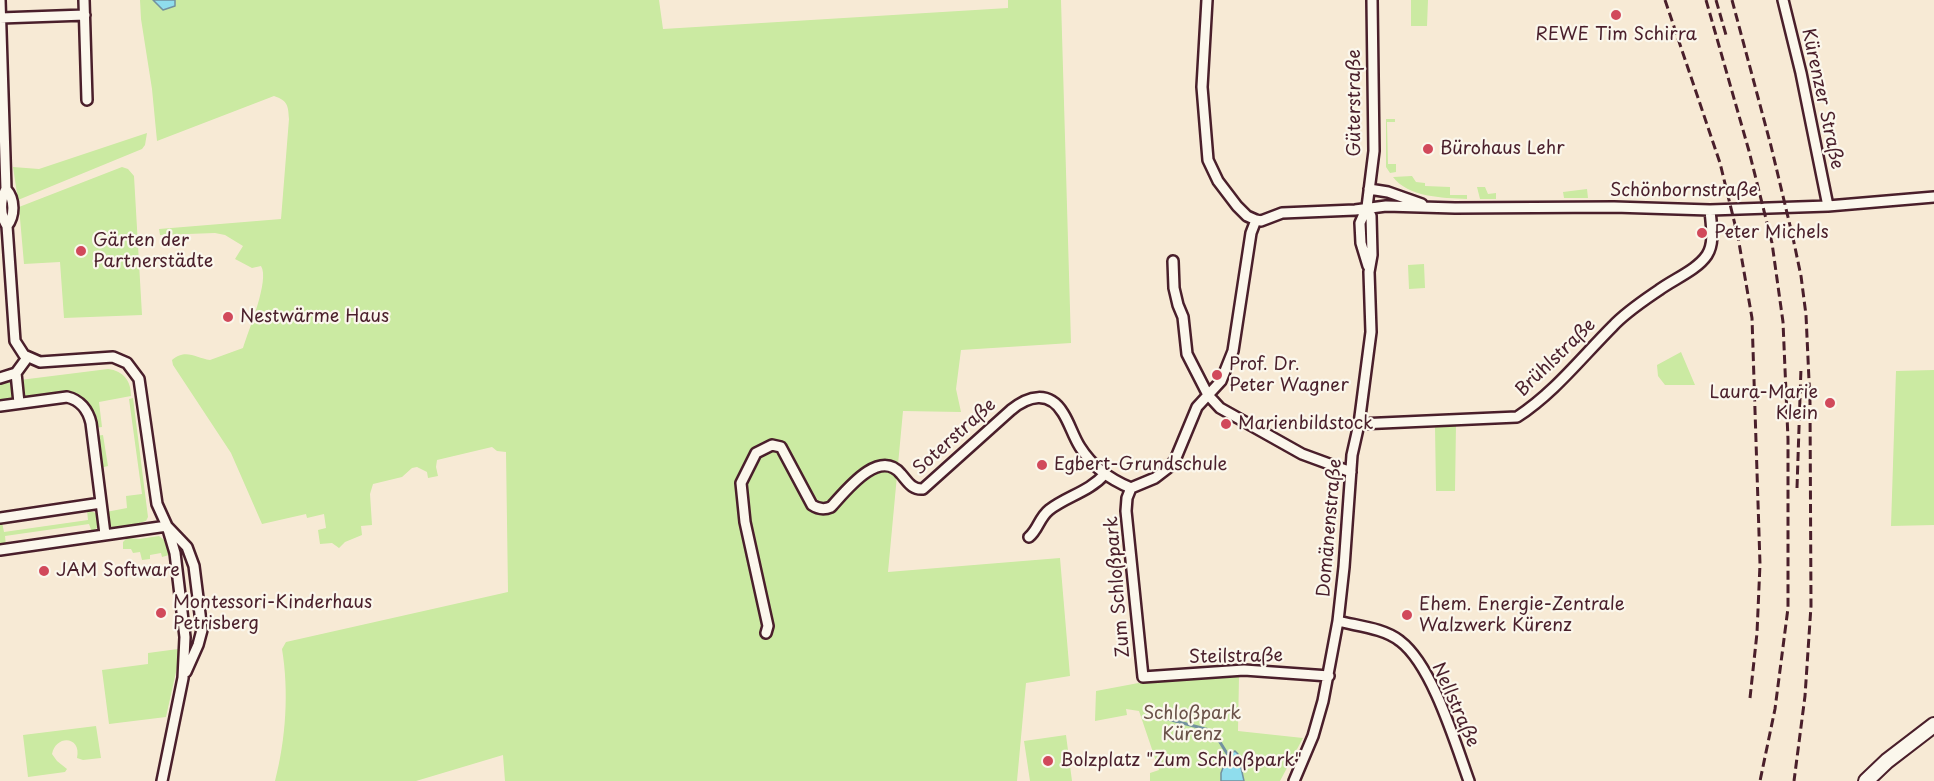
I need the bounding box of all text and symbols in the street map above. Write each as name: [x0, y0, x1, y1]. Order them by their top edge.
marker: REWE Tim Schirra: [1609, 8, 1623, 22]
place label: REWE Tim Schirra: [1535, 24, 1697, 46]
street label: Kürenzer Straße: [1797, 27, 1847, 171]
street label: Güterstraße: [1344, 49, 1366, 157]
place label: Bürohaus Lehr: [1440, 138, 1565, 160]
marker: Bürohaus Lehr: [1421, 142, 1435, 156]
street label: Schönbornstraße: [1610, 180, 1758, 202]
place label: Peter Michels: [1714, 222, 1829, 244]
marker: Peter Michels: [1695, 226, 1709, 240]
place label: Gärten der Partnerstädte: [93, 230, 213, 272]
marker: Gärten der Partnerstädte: [74, 244, 88, 258]
place label: Nestwärme Haus: [240, 306, 389, 328]
marker: Nestwärme Haus: [221, 310, 235, 324]
street label: Brühlstraße: [1511, 314, 1601, 402]
place label: Prof. Dr. Peter Wagner: [1229, 354, 1349, 397]
marker: Prof. Dr. Peter Wagner: [1210, 368, 1224, 382]
place label: Laura-Marie Klein: [1710, 382, 1818, 424]
street label: Soterstraße: [909, 394, 1001, 480]
marker: Laura-Marie Klein: [1823, 396, 1837, 410]
place label: Marienbildstock: [1238, 413, 1373, 435]
marker: Marienbildstock: [1219, 417, 1233, 431]
place label: Egbert-Grundschule: [1054, 454, 1227, 476]
marker: Egbert-Grundschule: [1035, 458, 1049, 472]
street label: Domänenstraße: [1313, 458, 1347, 598]
street label: Zum Schloßpark: [1101, 515, 1135, 659]
place label: JAM Software: [56, 560, 180, 582]
marker: JAM Software: [37, 564, 51, 578]
place label: Montessori-Kinderhaus Petrisberg: [173, 592, 372, 634]
place label: Ehem. Energie-Zentrale Walzwerk Kürenz: [1419, 594, 1625, 636]
marker: Montessori-Kinderhaus Petrisberg: [154, 606, 168, 620]
marker: Ehem. Energie-Zentrale Walzwerk Kürenz: [1400, 608, 1414, 622]
street label: Steilstraße: [1189, 645, 1283, 669]
street label: Nellstraße: [1427, 659, 1483, 751]
park label: Schloßpark Kürenz: [1143, 703, 1241, 746]
place label: Bolzplatz "Zum Schloßpark": [1060, 750, 1302, 772]
marker: Bolzplatz "Zum Schloßpark": [1041, 754, 1055, 768]

